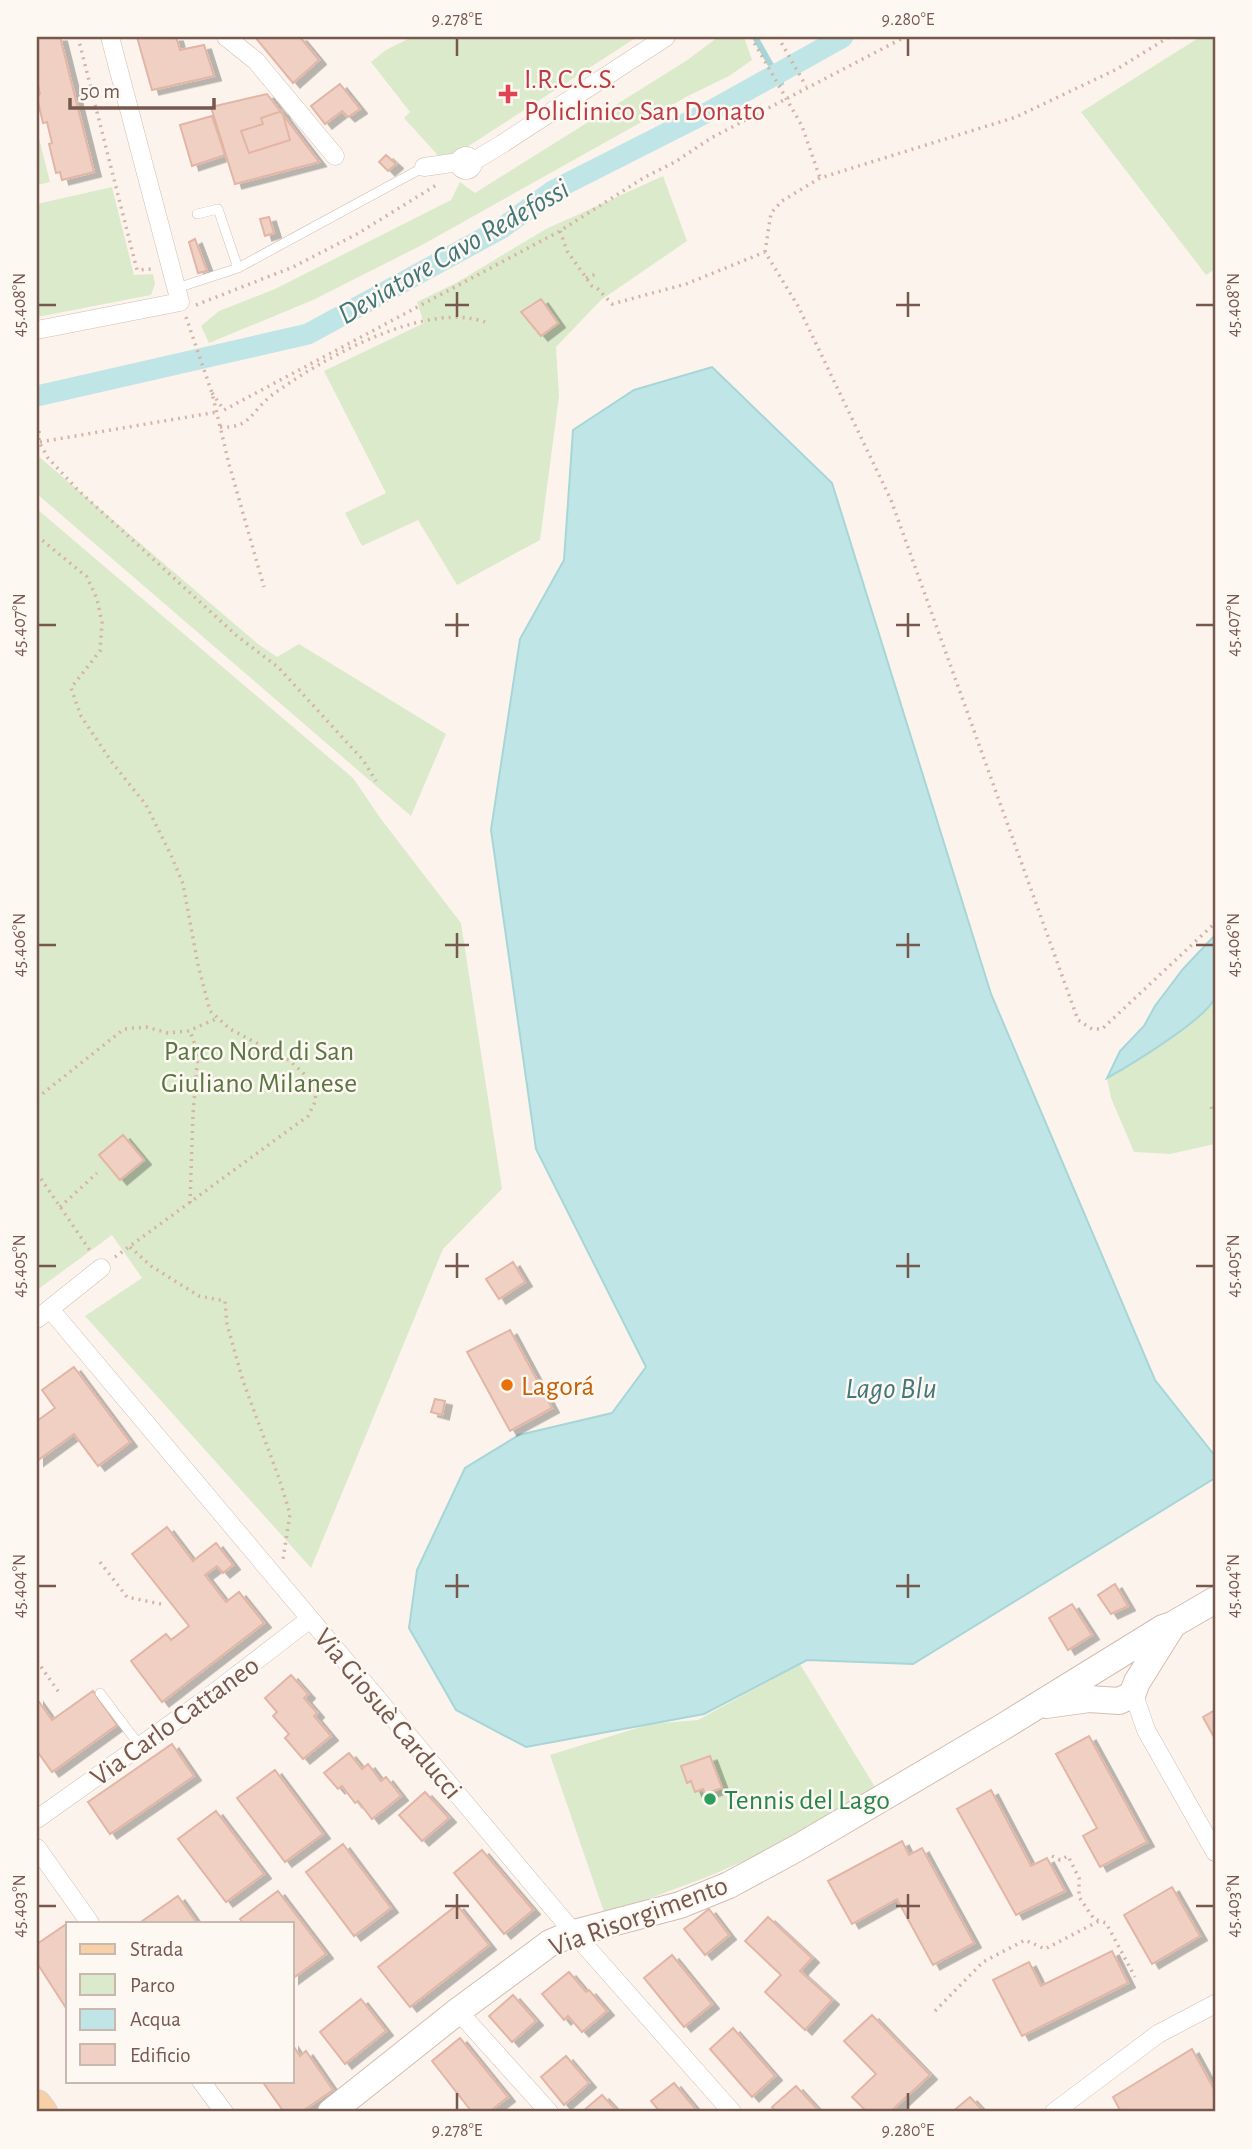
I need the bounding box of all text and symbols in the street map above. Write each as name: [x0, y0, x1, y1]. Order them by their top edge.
text: 9.278°E: [432, 11, 483, 29]
text: 9.280°E: [882, 11, 935, 29]
scale bar: [70, 66, 214, 110]
place label: I.R.C.C.S. Policlinico San Donato: [524, 66, 765, 126]
text: 50 m: [80, 81, 120, 102]
marker: I.R.C.C.S. Policlinico San Donato: [498, 84, 518, 104]
water label: Deviatore Cavo Redefossi: [333, 174, 574, 330]
text: 45.408°N: [11, 273, 29, 337]
text: 45.408°N: [1225, 273, 1243, 337]
text: 45.407°N: [11, 593, 29, 657]
text: 45.407°N: [1225, 593, 1243, 657]
text: 45.406°N: [11, 913, 29, 977]
text: 45.406°N: [1225, 913, 1243, 977]
park label: Parco Nord di San Giuliano Milanese: [161, 1038, 357, 1098]
text: 45.405°N: [11, 1234, 29, 1298]
text: 45.405°N: [1225, 1234, 1243, 1298]
place label: Lagorá: [521, 1373, 594, 1401]
water label: Lago Blu: [845, 1374, 937, 1404]
marker: Lagorá: [499, 1377, 515, 1393]
text: 45.404°N: [11, 1554, 29, 1618]
text: 45.404°N: [1225, 1554, 1243, 1618]
street label: Via Giosuè Carducci: [308, 1624, 467, 1805]
street label: Via Carlo Cattaneo: [86, 1651, 265, 1792]
place label: Tennis del Lago: [724, 1787, 890, 1815]
marker: Tennis del Lago: [702, 1791, 718, 1807]
street label: Via Risorgimento: [546, 1872, 732, 1962]
text: 45.403°N: [11, 1874, 29, 1938]
text: 45.403°N: [1225, 1874, 1243, 1938]
legend: [66, 1922, 294, 2082]
text: Strada: [130, 1939, 184, 1960]
text: Parco: [130, 1975, 175, 1996]
text: Acqua: [130, 2009, 181, 2030]
text: Edificio: [130, 2045, 191, 2066]
text: 9.278°E: [432, 2122, 483, 2140]
text: 9.280°E: [882, 2122, 935, 2140]

